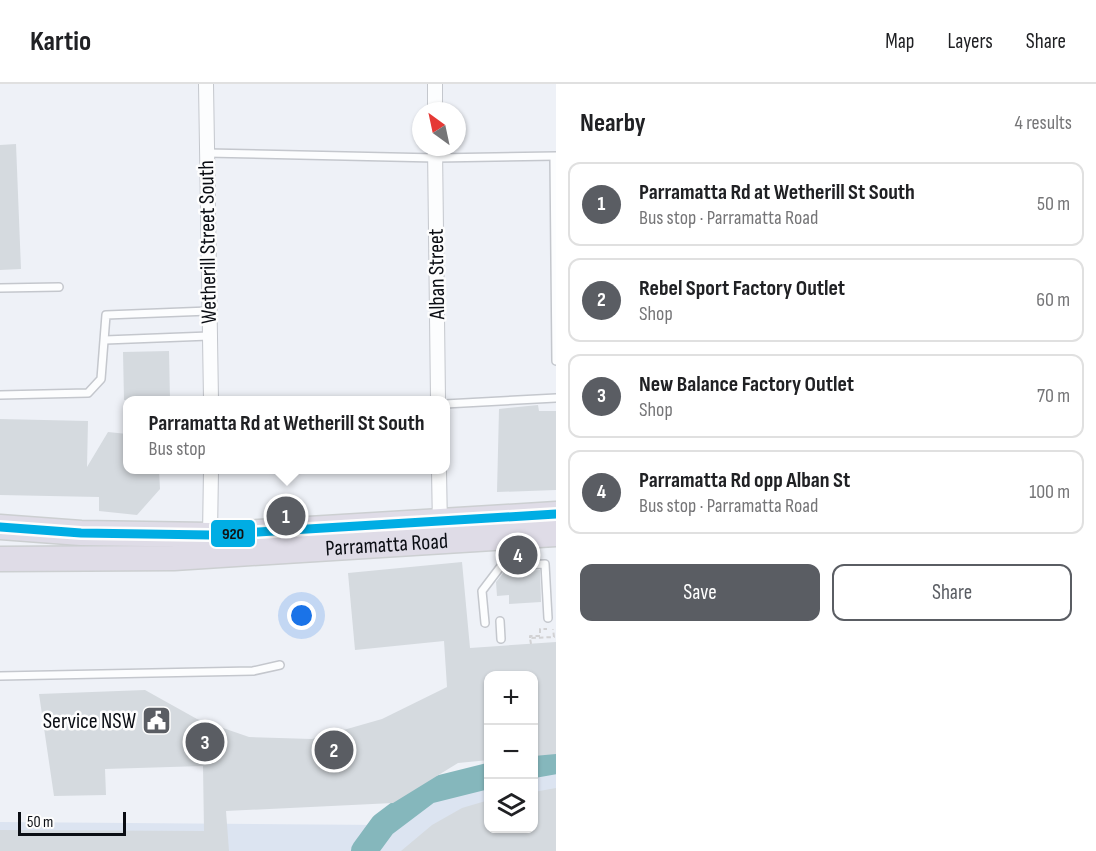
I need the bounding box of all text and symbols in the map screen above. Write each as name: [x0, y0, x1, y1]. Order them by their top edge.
text: Kartio: [30, 25, 91, 58]
text: Map: [885, 29, 914, 54]
text: Layers: [947, 29, 993, 54]
text: Share: [1026, 29, 1066, 54]
north arrow: [412, 102, 466, 156]
text: Nearby: [580, 108, 646, 139]
text: 4 results: [1015, 111, 1072, 135]
street label: Wetherill Street South: [193, 160, 223, 324]
text: Parramatta Rd at Wetherill St South: [639, 179, 915, 206]
text: 1: [598, 192, 605, 216]
text: 50 m: [1037, 192, 1070, 216]
text: Bus stop · Parramatta Road: [639, 206, 818, 230]
street label: Alban Street: [423, 228, 451, 321]
text: Rebel Sport Factory Outlet: [639, 275, 845, 302]
text: 2: [597, 288, 606, 312]
text: 60 m: [1036, 288, 1070, 312]
text: Shop: [639, 302, 673, 326]
text: New Balance Factory Outlet: [639, 371, 854, 398]
text: 3: [597, 384, 606, 408]
text: 70 m: [1037, 384, 1070, 408]
popup: [123, 396, 450, 474]
text: Shop: [639, 398, 673, 422]
text: Parramatta Rd at Wetherill St South: [149, 410, 424, 437]
text: Bus stop: [149, 437, 206, 461]
text: Parramatta Rd opp Alban St: [639, 467, 850, 494]
text: 4: [597, 480, 606, 504]
text: 100 m: [1029, 480, 1070, 504]
pin: 1: [266, 494, 306, 538]
text: Bus stop · Parramatta Road: [639, 494, 818, 518]
line badge: 920: [210, 519, 256, 548]
text: 920: [222, 525, 244, 544]
street label: Parramatta Road: [324, 527, 449, 562]
pin: 4: [498, 532, 538, 578]
button: Save: [580, 564, 820, 621]
button: Share: [832, 564, 1072, 621]
your location: [287, 601, 316, 630]
map controls: [484, 671, 538, 833]
button: +: [484, 671, 538, 725]
public building icon: Service NSW: [141, 705, 173, 737]
place label: Service NSW: [43, 708, 136, 735]
pin: 3: [186, 720, 224, 764]
button: −: [484, 725, 538, 779]
pin: 2: [314, 728, 354, 772]
button: layers: [484, 779, 538, 833]
scale bar: [18, 809, 126, 836]
text: 50 m: [27, 813, 53, 832]

